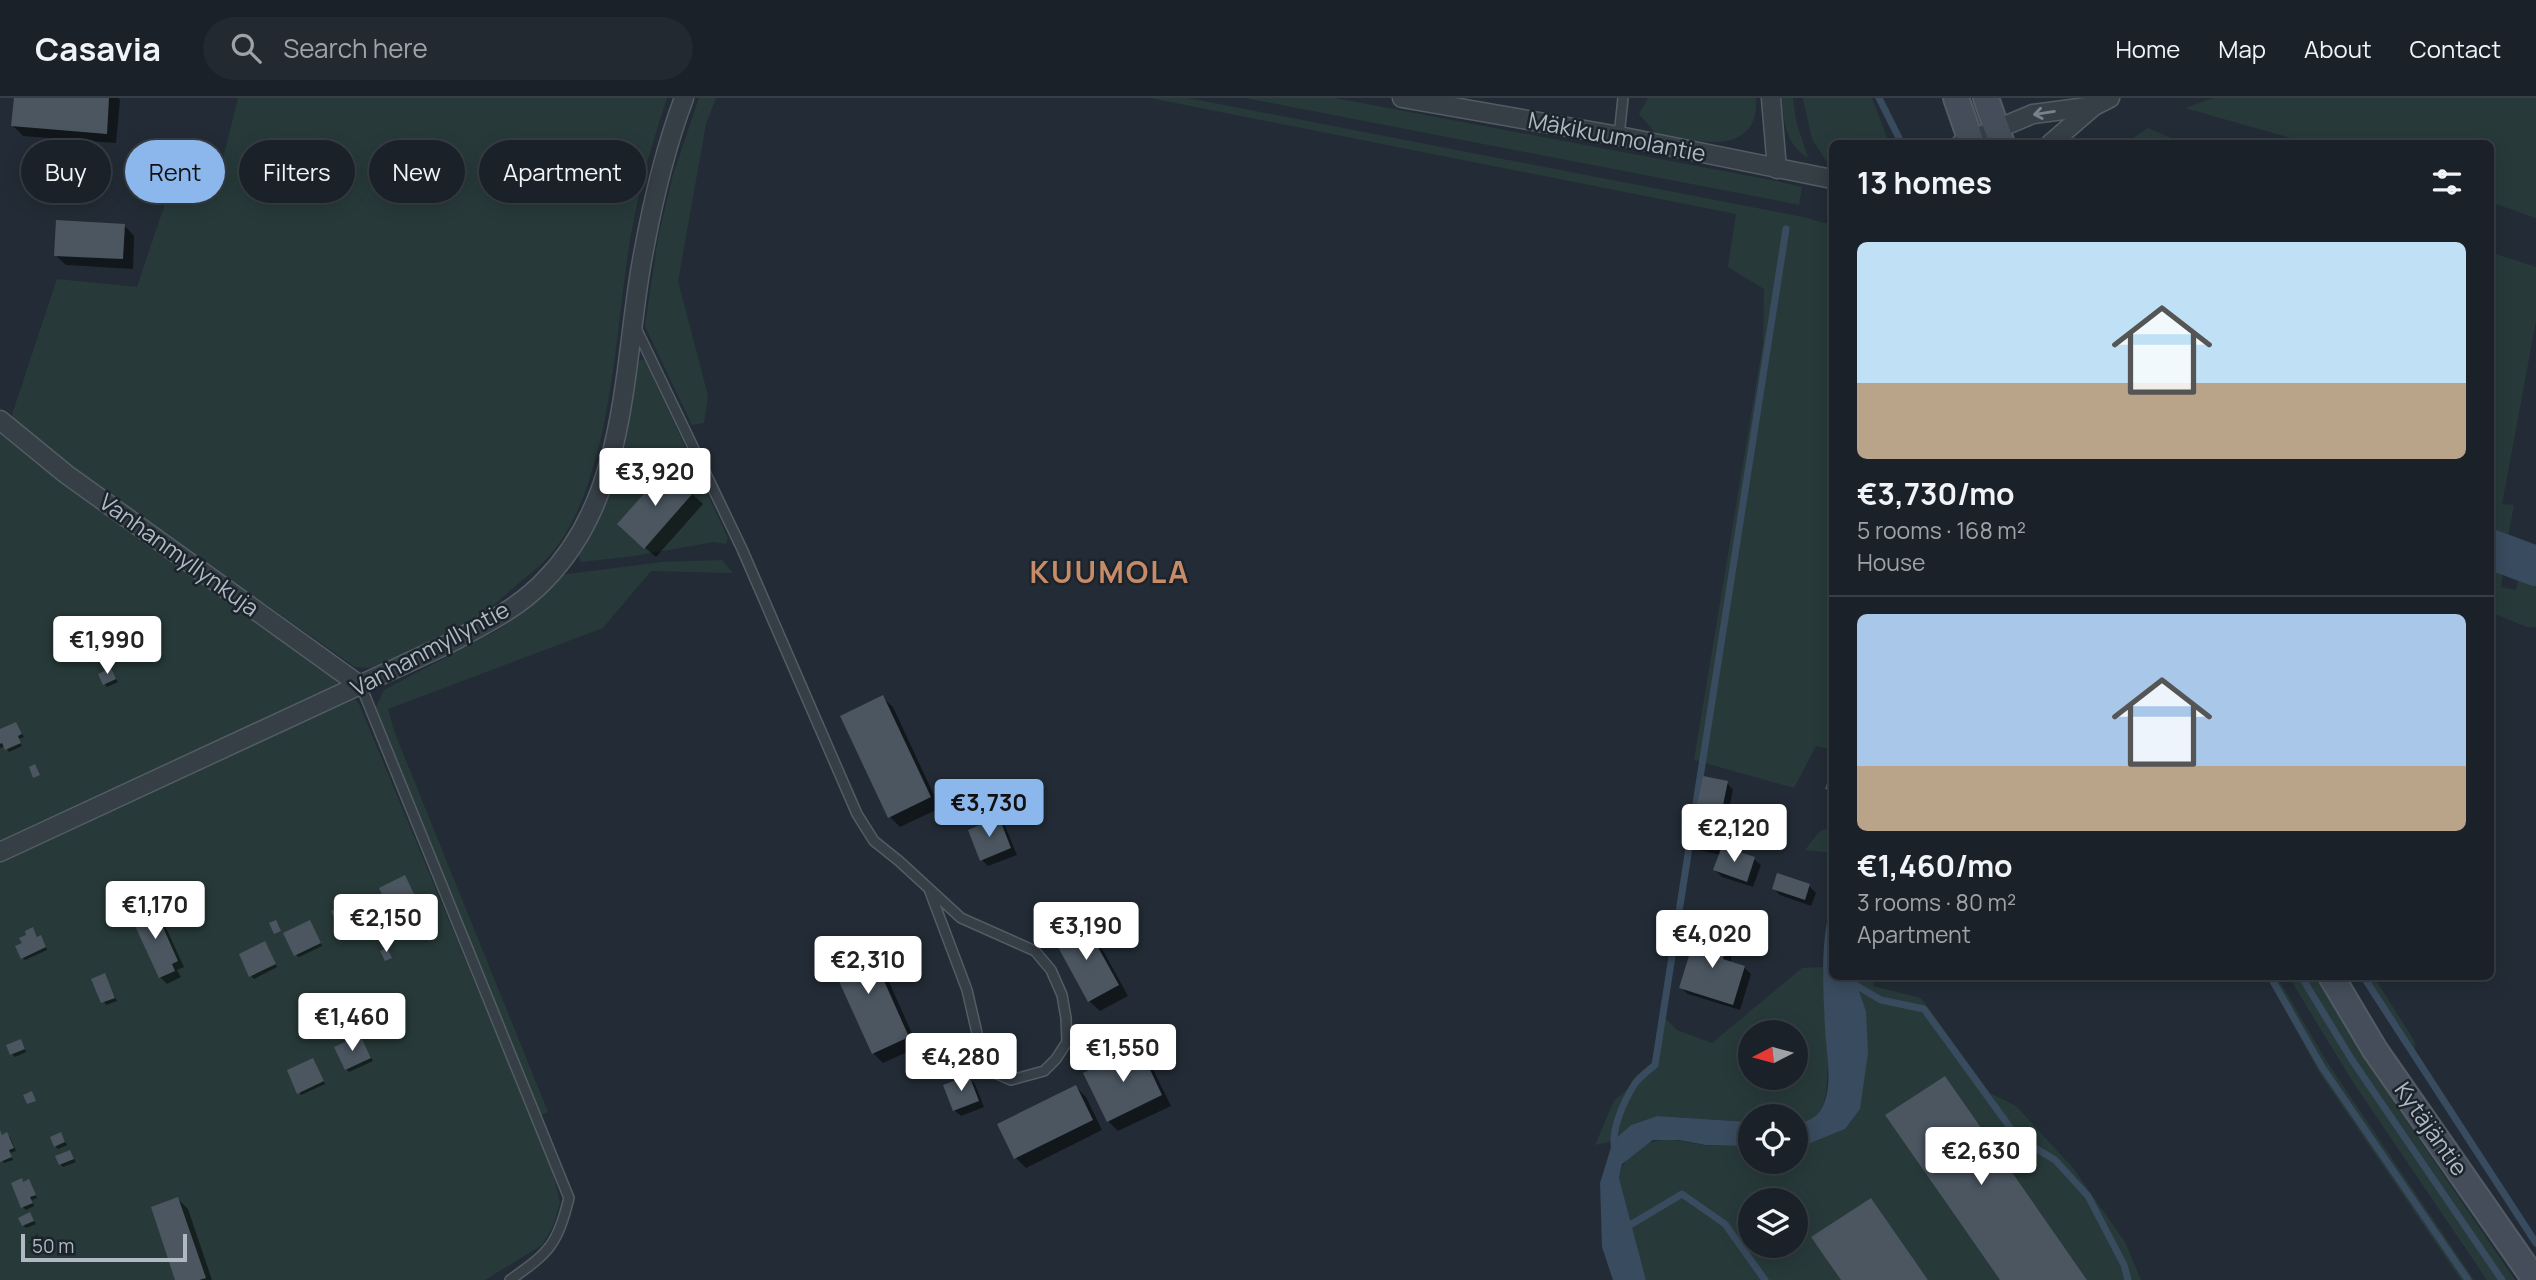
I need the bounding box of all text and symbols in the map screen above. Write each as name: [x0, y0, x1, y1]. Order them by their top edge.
search box: [203, 17, 693, 80]
text: Casavia: [35, 26, 161, 71]
icon: search: [227, 29, 265, 67]
text: Search here: [283, 30, 428, 66]
text: Home: [2115, 32, 2180, 65]
text: Map: [2218, 32, 2266, 65]
text: About: [2304, 32, 2372, 65]
text: Contact: [2410, 32, 2501, 65]
street label: Mäkikuumolantie: [1526, 103, 1709, 169]
one-way arrow: [2033, 106, 2056, 119]
chip: Buy: [21, 140, 111, 203]
chip: Rent: [125, 140, 225, 203]
chip: Filters: [239, 140, 355, 203]
chip: New: [369, 140, 465, 203]
chip: Apartment: [479, 140, 646, 203]
text: 13 homes: [1857, 162, 1992, 203]
icon: filters: [2428, 163, 2466, 201]
icon: home: [2099, 287, 2225, 413]
pin: €3,920: [598, 448, 712, 508]
text: €3,920: [615, 455, 695, 487]
text: €3,730/mo: [1857, 473, 2015, 514]
street label: Vanhanmyllynkuja: [93, 485, 266, 623]
text: 5 rooms · 168 m²: [1857, 514, 2026, 546]
text: House: [1857, 546, 1926, 578]
district label: KUUMOLA: [1030, 551, 1190, 592]
street label: Vanhanmyllyntie: [345, 593, 514, 703]
pin: €1,990: [50, 616, 164, 676]
text: €1,990: [69, 623, 145, 655]
icon: home: [2099, 659, 2225, 785]
pin: €3,730: [932, 780, 1046, 839]
text: €3,730: [951, 786, 1027, 818]
pin: €2,120: [1677, 804, 1791, 864]
text: €2,120: [1698, 811, 1770, 843]
text: €1,460/mo: [1857, 845, 2013, 886]
pin: €1,170: [98, 882, 212, 941]
text: 3 rooms · 80 m²: [1857, 886, 2016, 918]
text: €1,170: [122, 888, 188, 920]
pin: €2,150: [329, 894, 443, 954]
text: €2,150: [350, 901, 422, 933]
pin: €3,190: [1029, 902, 1143, 962]
text: €3,190: [1050, 909, 1122, 941]
pin: €4,020: [1655, 910, 1769, 970]
text: €4,020: [1672, 917, 1752, 949]
text: Apartment: [1857, 918, 1971, 950]
pin: €2,310: [811, 936, 925, 996]
text: €2,310: [831, 943, 905, 975]
pin: €1,460: [295, 993, 409, 1053]
text: €1,460: [314, 1000, 390, 1032]
north arrow: [1738, 1020, 1808, 1090]
map controls: [1738, 1020, 1808, 1258]
pin: €1,550: [1066, 1024, 1180, 1084]
text: €1,550: [1086, 1031, 1160, 1063]
pin: €4,280: [904, 1034, 1018, 1093]
text: €4,280: [922, 1040, 1000, 1072]
street label: Kytäjäntie: [2388, 1075, 2476, 1182]
button: locate: [1738, 1104, 1808, 1174]
pin: €2,630: [1924, 1128, 2038, 1187]
text: €2,630: [1941, 1134, 2021, 1166]
button: layers: [1738, 1188, 1808, 1258]
scale bar: [21, 1231, 187, 1263]
text: 50 m: [32, 1233, 74, 1259]

